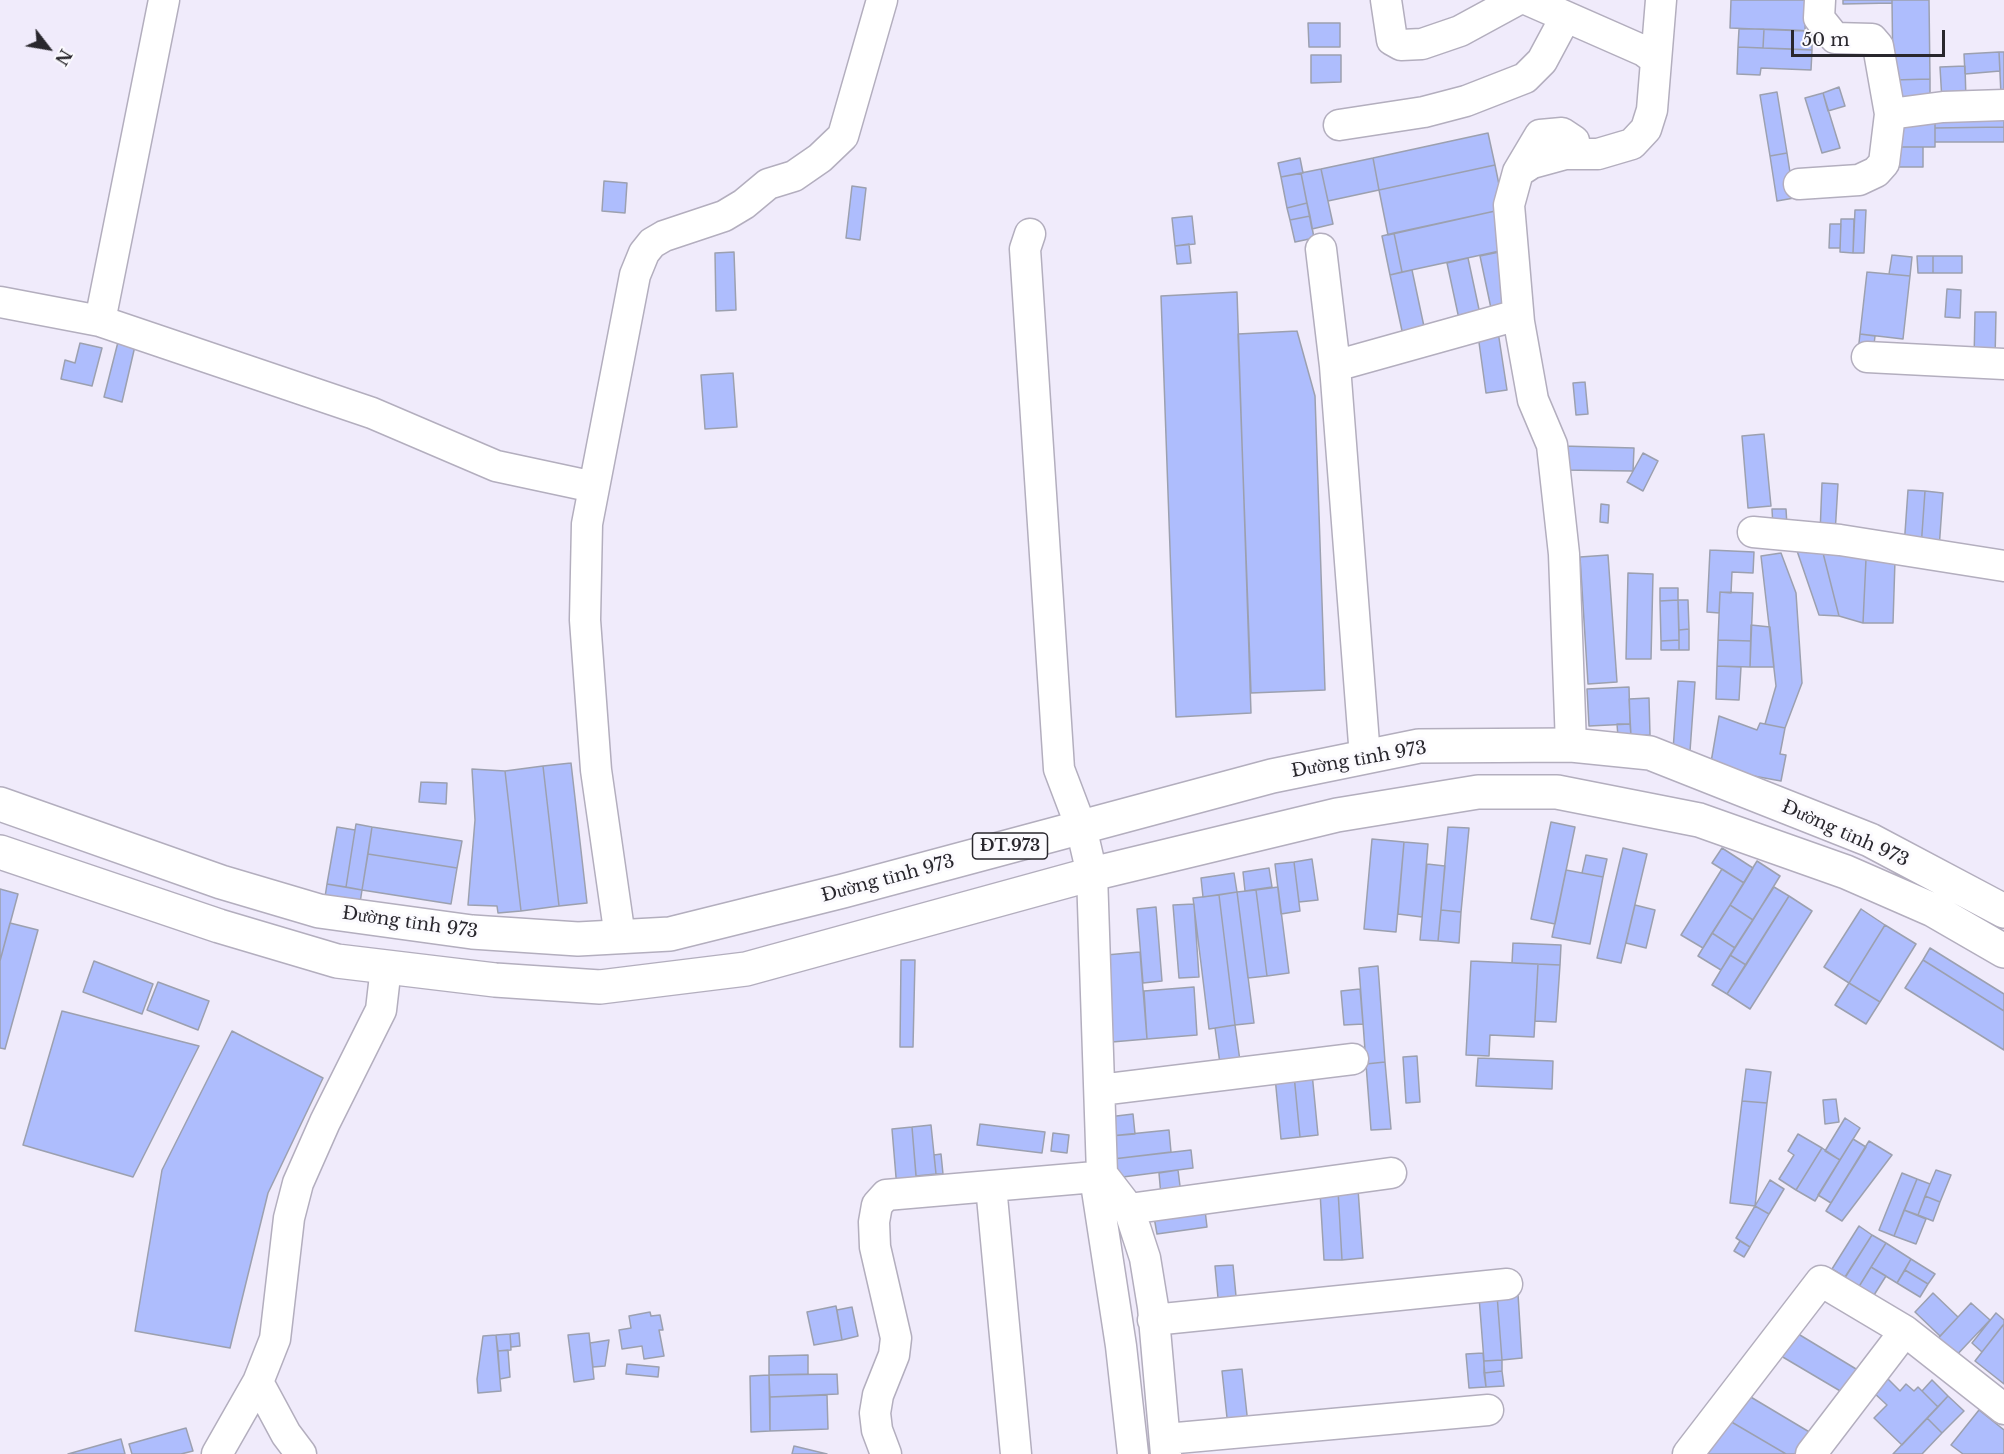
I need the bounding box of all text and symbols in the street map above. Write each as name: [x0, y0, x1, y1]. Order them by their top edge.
north arrow: [18, 18, 78, 78]
scale bar: [1794, 18, 1948, 56]
text: 50 m: [1802, 29, 1850, 51]
text: N: [51, 46, 76, 69]
street label: Đường tỉnh 973: [1290, 737, 1428, 783]
street label: Đường tỉnh 973: [1778, 796, 1912, 872]
road number: ĐT.973: [972, 833, 1048, 859]
street label: Đường tỉnh 973: [819, 851, 957, 907]
street label: Đường tỉnh 973: [341, 903, 479, 943]

